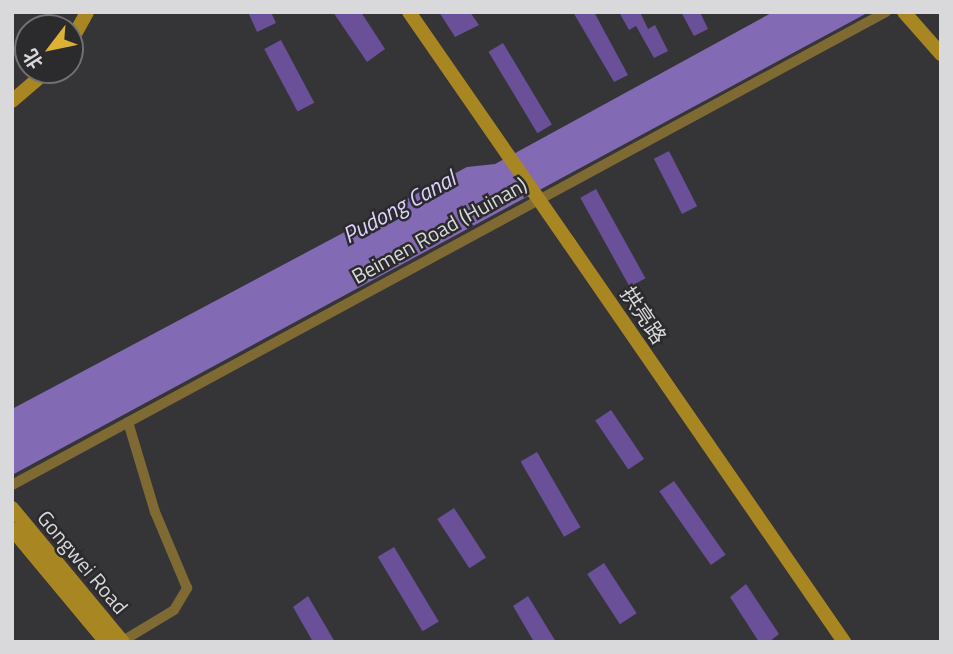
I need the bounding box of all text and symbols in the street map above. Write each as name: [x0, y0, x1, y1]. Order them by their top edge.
north arrow: [14, 14, 84, 84]
text: 北: [15, 44, 50, 75]
water label: Pudong Canal: [338, 165, 460, 249]
street label: Beimen Road (Huinan): [347, 171, 531, 289]
street label: 拱亮路: [616, 282, 672, 348]
street label: Gongwei Road: [32, 505, 134, 619]

